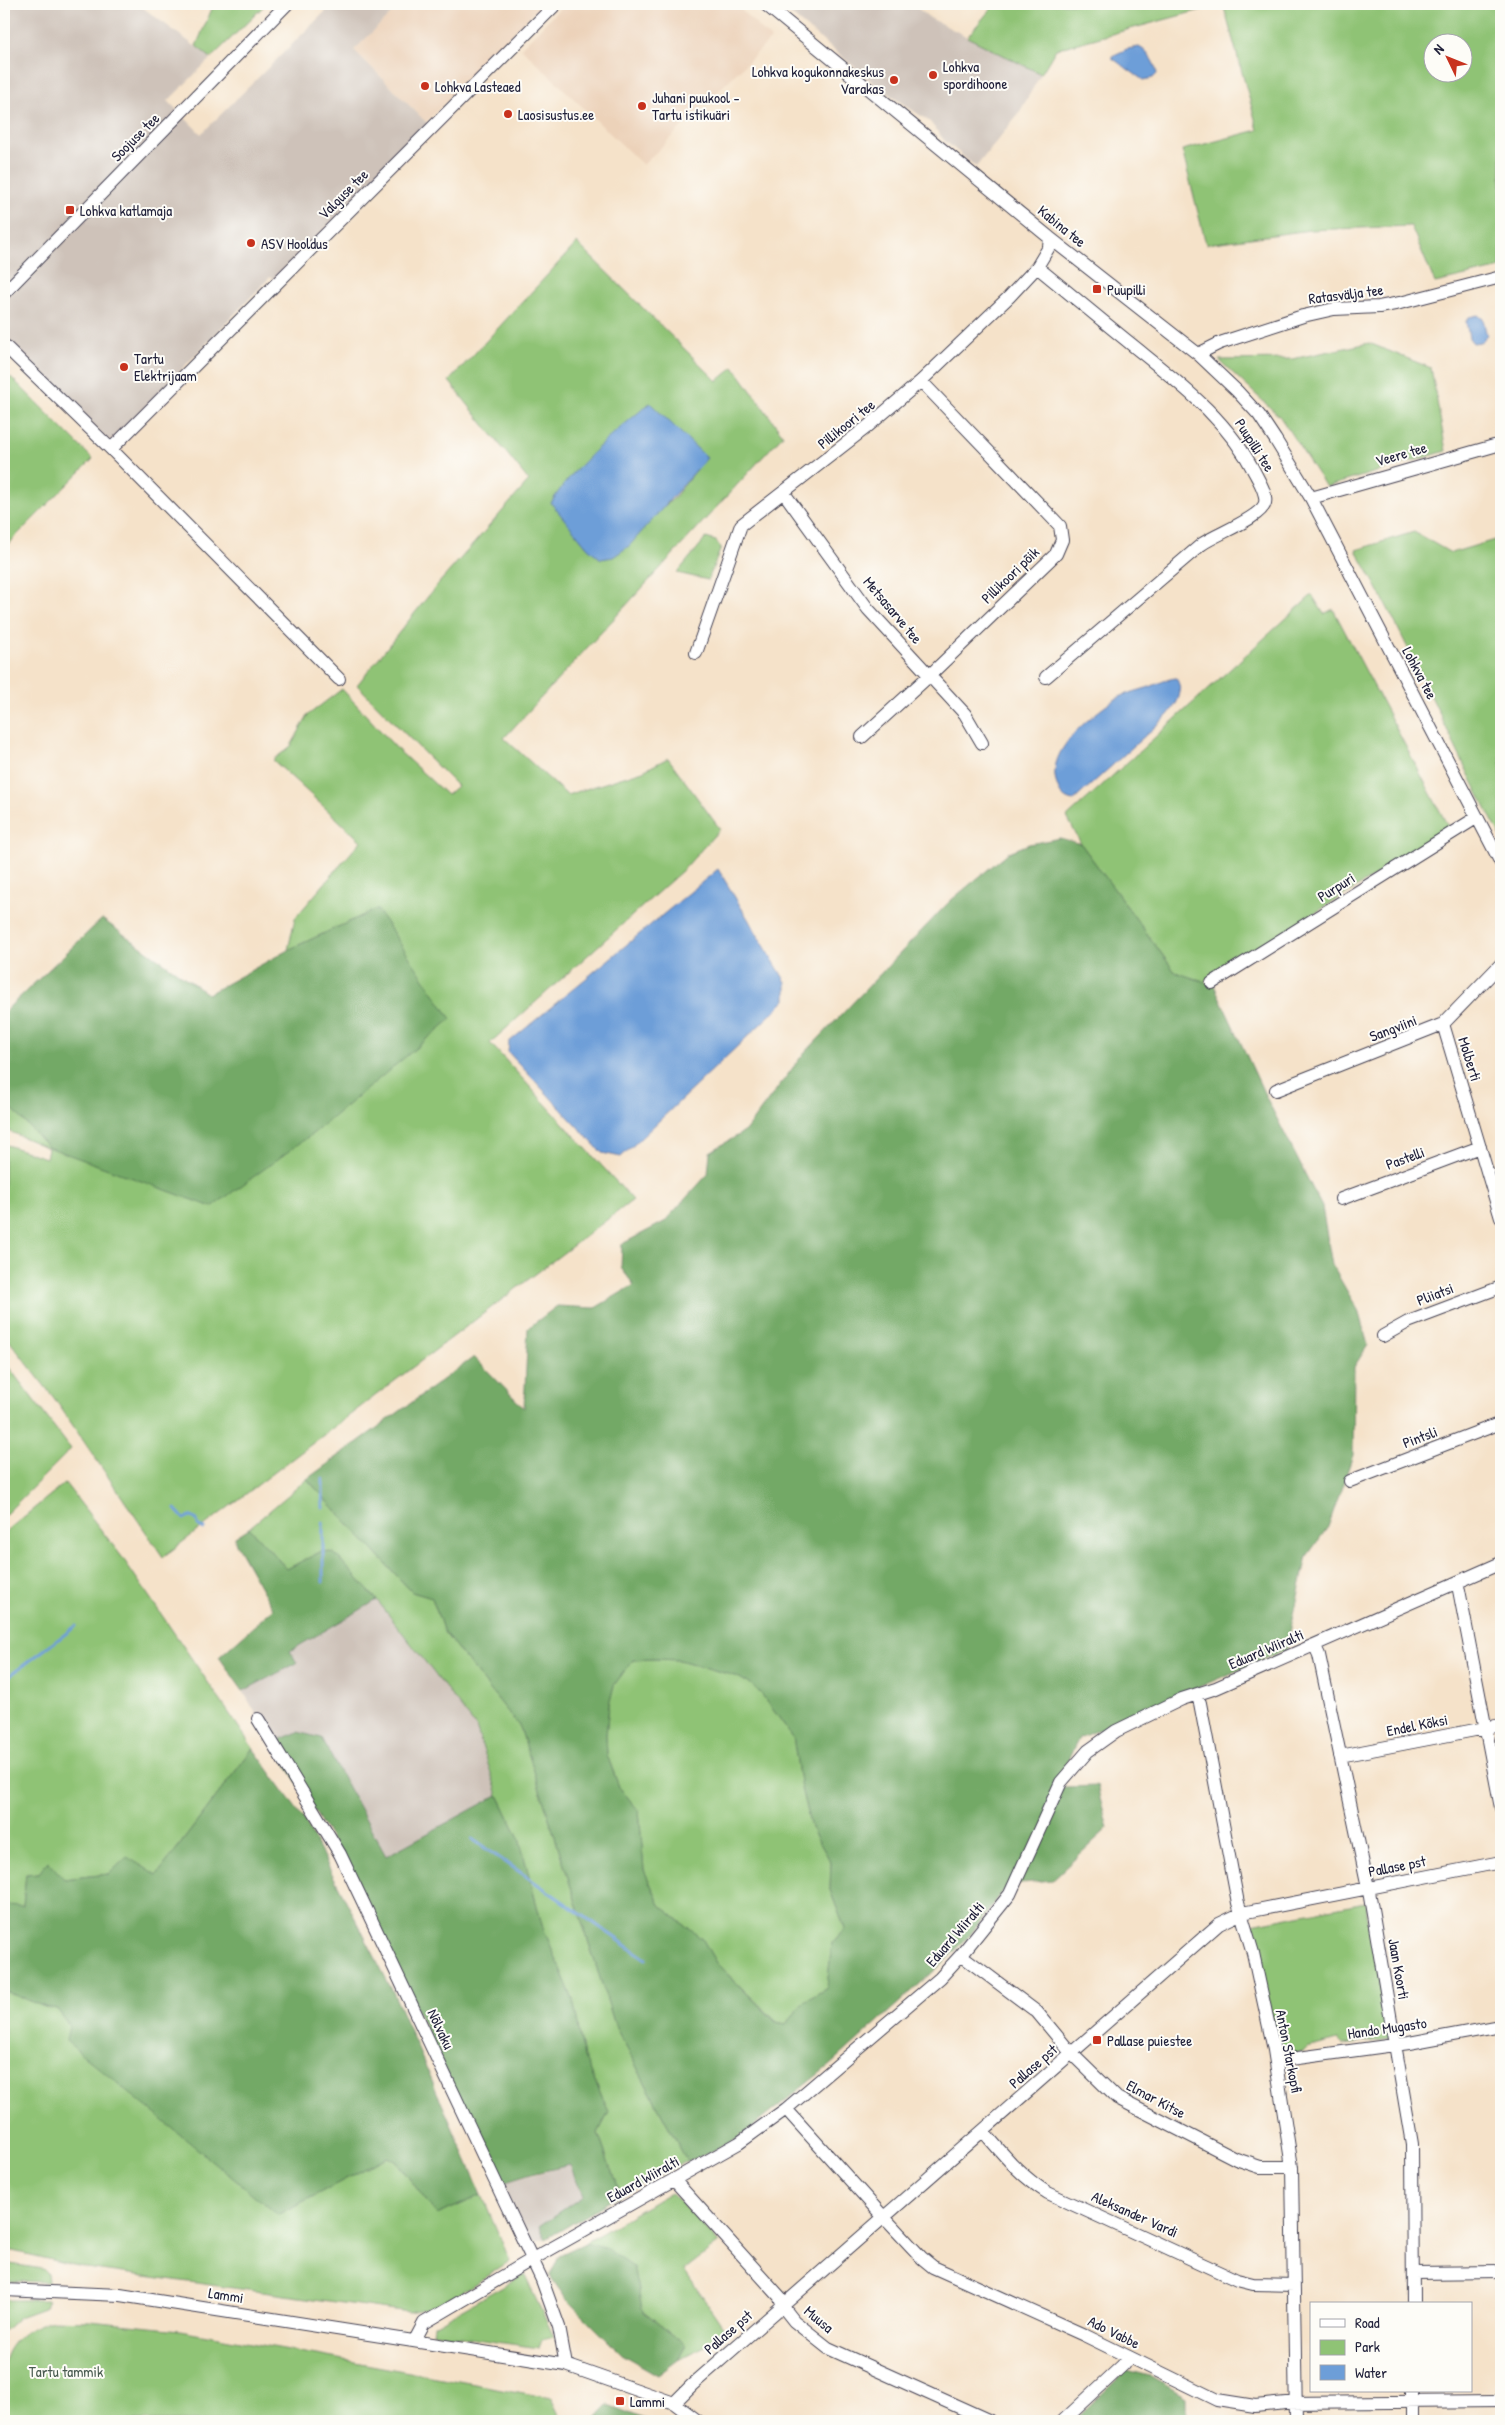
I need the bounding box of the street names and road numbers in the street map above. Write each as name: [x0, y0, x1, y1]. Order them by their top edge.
street label: Soojuse tee: [106, 108, 164, 166]
street label: Valguse tee: [313, 164, 373, 224]
street label: Kabina tee: [1033, 200, 1091, 252]
street label: Ratasvälja tee: [1307, 279, 1385, 309]
street label: Pillikoori tee: [813, 394, 879, 454]
street label: Puupilli tee: [1230, 414, 1280, 476]
street label: Veere tee: [1373, 437, 1429, 471]
street label: Pillikoori põik: [976, 542, 1044, 608]
street label: Metsasarve tee: [859, 572, 927, 648]
street label: Lohkva tee: [1397, 643, 1443, 703]
street label: Purpuri: [1313, 867, 1359, 907]
street label: Sangviini: [1366, 1009, 1420, 1047]
street label: Molberti: [1453, 1034, 1487, 1084]
street label: Pastelli: [1383, 1141, 1427, 1175]
street label: Pliiatsi: [1413, 1277, 1457, 1311]
street label: Pintsli: [1400, 1421, 1440, 1453]
street label: Eduard Wiiralti: [1225, 1624, 1307, 1674]
street label: Endel Kõksi: [1385, 1709, 1449, 1741]
street label: Pallase pst: [1367, 1850, 1428, 1882]
street label: Eduard Wiiralti: [921, 1897, 989, 1971]
street label: Jaan Koorti: [1383, 1937, 1415, 2001]
street label: Nõlvaku: [423, 2005, 459, 2053]
street label: Anton Starkopfi: [1271, 2008, 1307, 2094]
street label: Hando Mugasto: [1346, 2012, 1428, 2044]
street label: Pallase pst: [1004, 2039, 1062, 2093]
street label: Elmar Kitse: [1123, 2075, 1189, 2123]
street label: Eduard Wiiralti: [603, 2151, 683, 2207]
street label: Aleksander Vardi: [1089, 2186, 1181, 2242]
street label: Lammi: [207, 2282, 245, 2308]
street label: Muusa: [800, 2300, 838, 2338]
street label: Pallase pst: [699, 2305, 757, 2359]
street label: Ado Vabbe: [1085, 2310, 1143, 2354]

